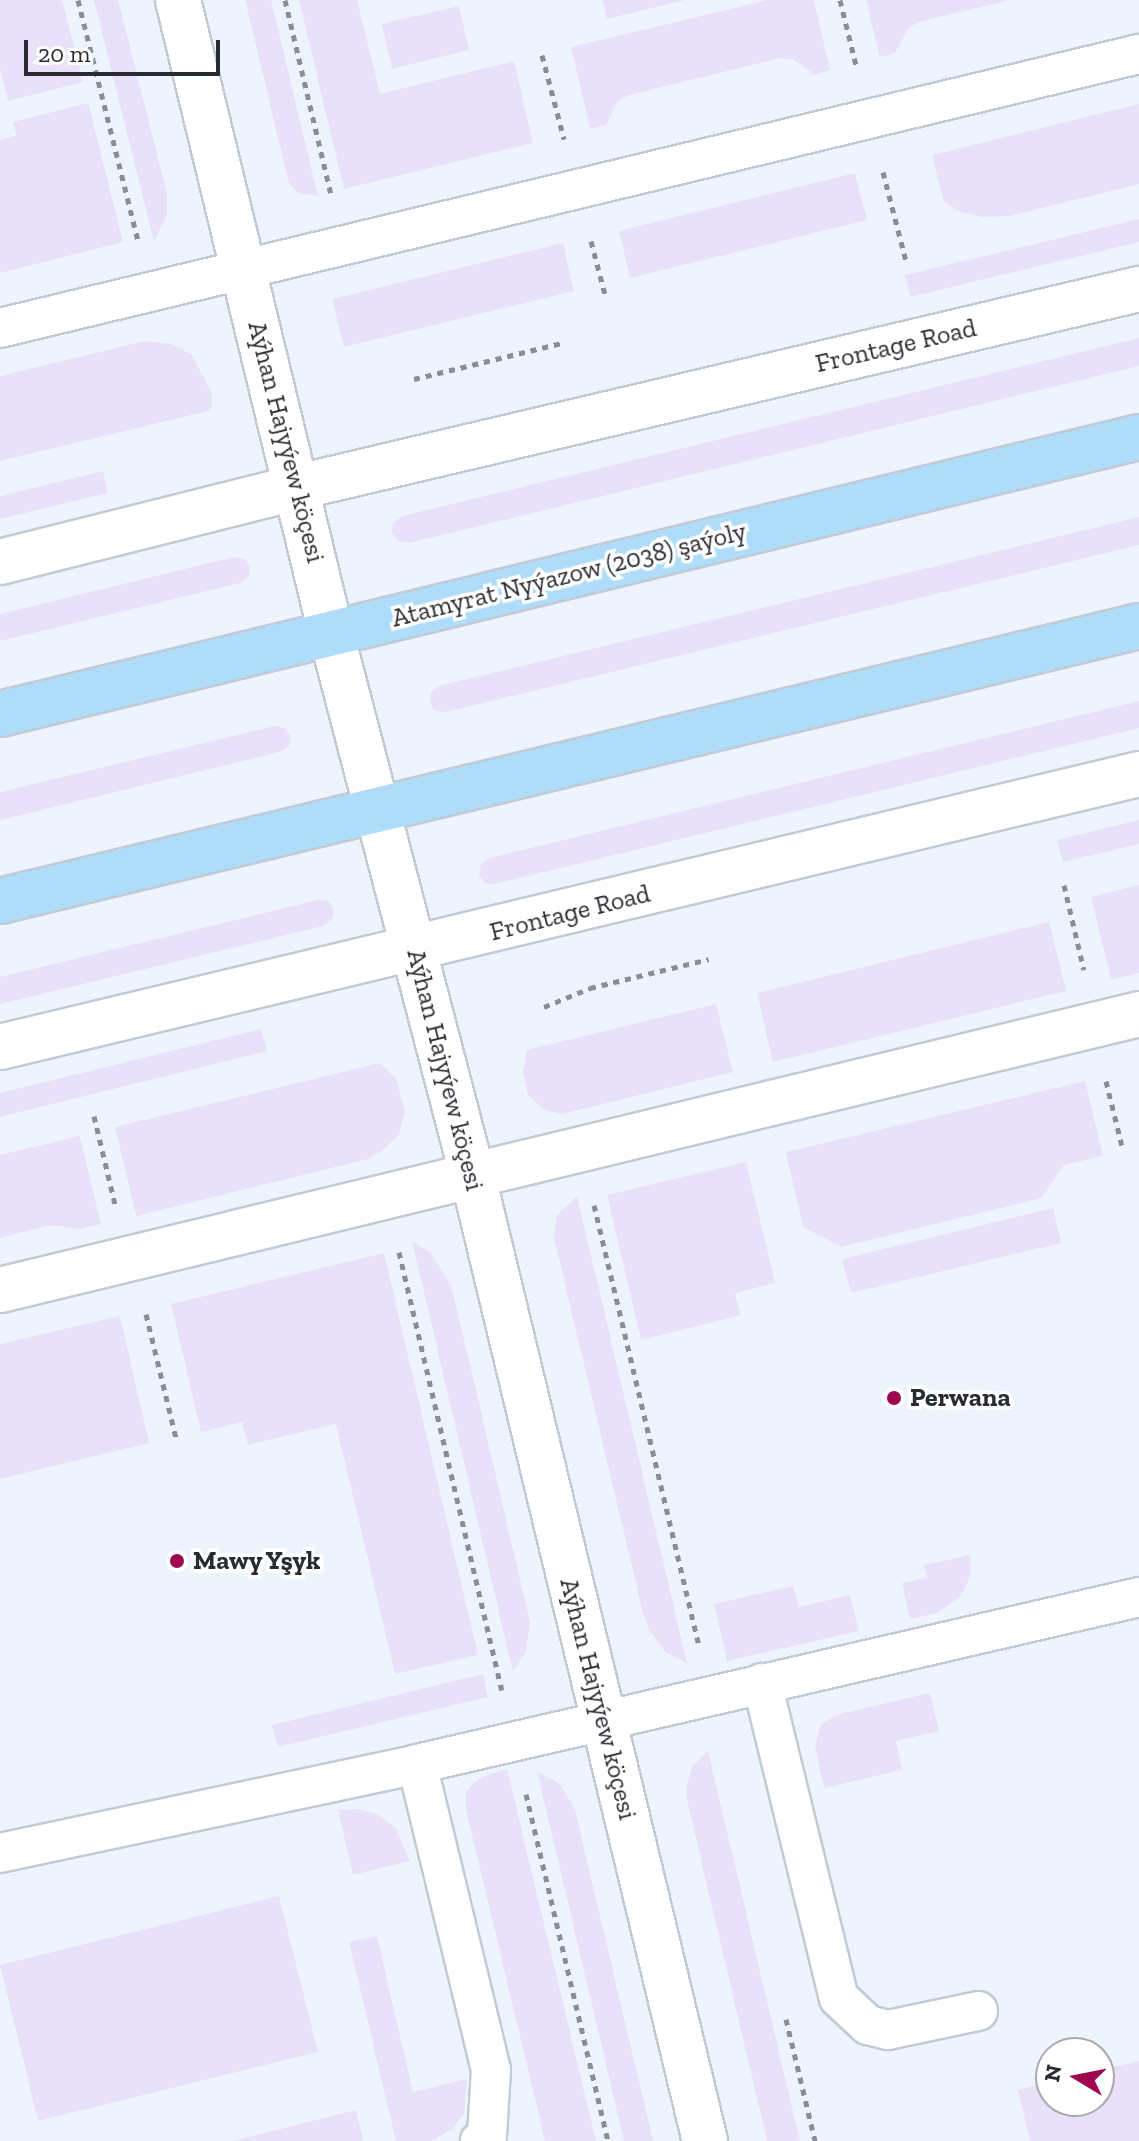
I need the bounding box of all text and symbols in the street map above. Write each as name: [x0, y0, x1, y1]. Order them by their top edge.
scale bar: [28, 24, 224, 74]
text: 20 m: [38, 39, 90, 68]
street label: Frontage Road: [813, 312, 979, 380]
street label: Aýhan Hajyýew köçesi: [241, 318, 331, 566]
street label: Atamyrat Nyýazow (2038) şaýoly: [388, 516, 750, 634]
street label: Frontage Road: [487, 878, 653, 948]
street label: Aýhan Hajyýew köçesi: [400, 946, 490, 1194]
place label: Perwana: [910, 1382, 1011, 1414]
marker: Perwana: [885, 1389, 903, 1407]
place label: Mawy Yşyk: [193, 1545, 322, 1577]
marker: Mawy Yşyk: [168, 1552, 186, 1570]
street label: Aýhan Hajyýew köçesi: [553, 1575, 643, 1823]
north arrow: [1035, 2037, 1115, 2117]
text: N: [1038, 2063, 1068, 2084]

